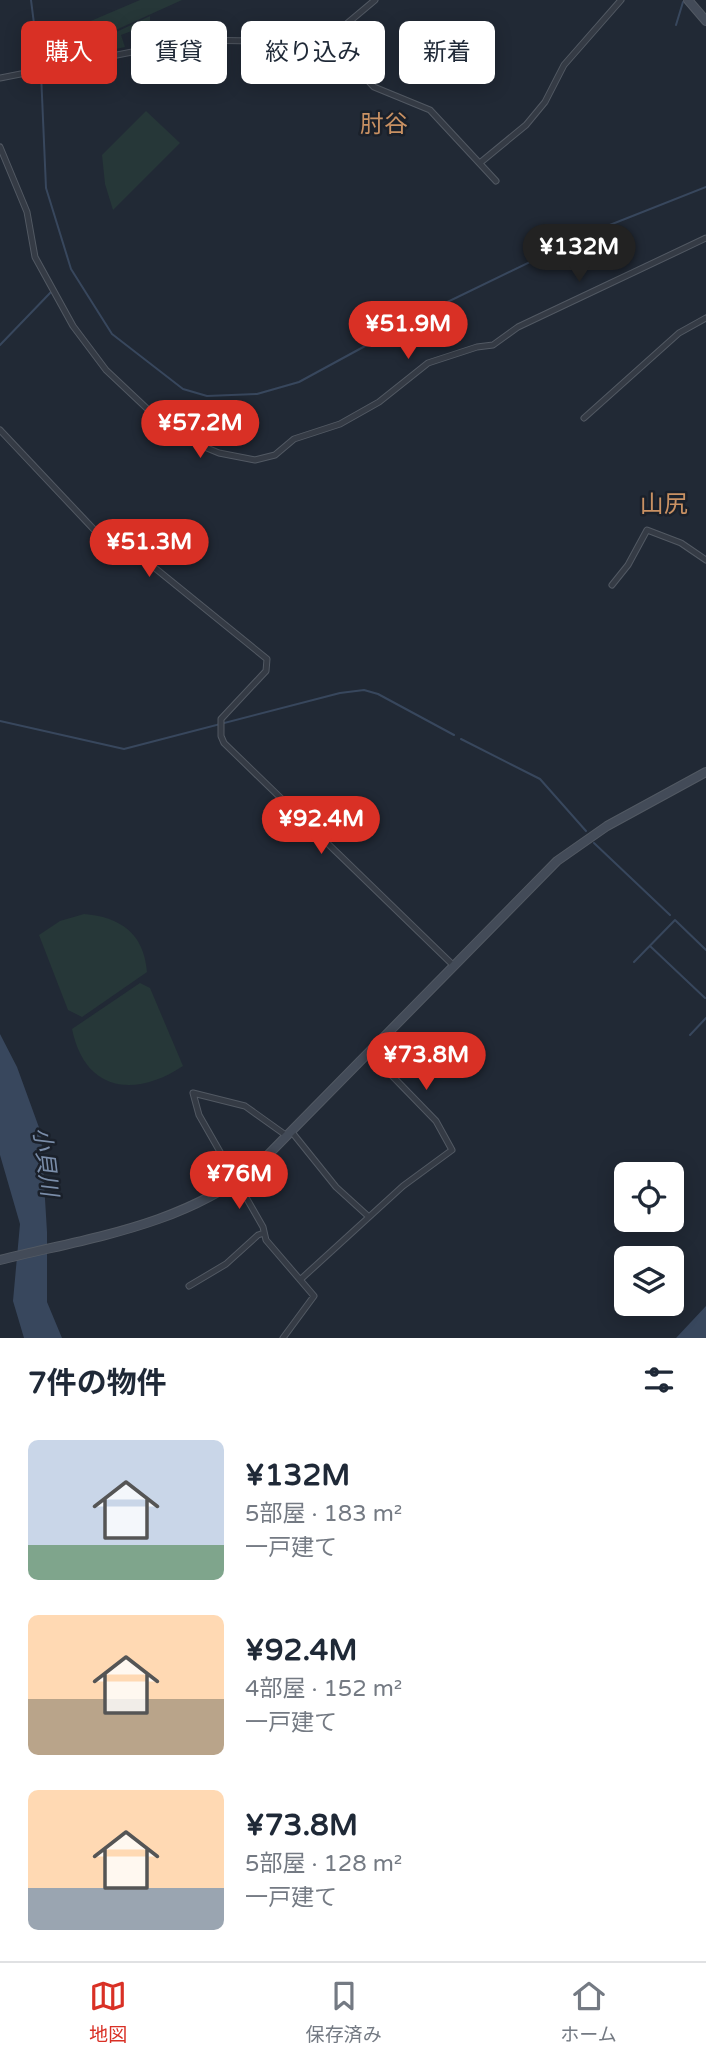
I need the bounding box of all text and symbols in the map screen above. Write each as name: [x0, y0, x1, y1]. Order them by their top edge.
chip: 購入: [21, 21, 117, 84]
chip: 賃貸: [131, 21, 227, 84]
chip: 絞り込み: [241, 21, 385, 84]
chip: 新着: [399, 21, 495, 84]
district label: 肘谷: [360, 110, 408, 139]
pin: ¥132M: [530, 224, 628, 284]
text: ¥132M: [539, 233, 619, 261]
pin: ¥51.9M: [351, 302, 465, 361]
text: ¥51.9M: [365, 310, 451, 338]
pin: ¥57.2M: [143, 400, 257, 460]
text: ¥57.2M: [157, 409, 243, 437]
district label: 山尻: [640, 490, 688, 519]
pin: ¥51.3M: [92, 520, 206, 579]
text: ¥51.3M: [106, 528, 192, 556]
pin: ¥92.4M: [264, 796, 378, 856]
text: ¥92.4M: [278, 805, 364, 833]
pin: ¥73.8M: [369, 1032, 483, 1092]
text: ¥73.8M: [383, 1041, 469, 1069]
water label: 小貝川: [27, 1126, 63, 1201]
pin: ¥76M: [198, 1152, 280, 1211]
text: ¥76M: [206, 1160, 272, 1188]
map controls: [614, 1162, 684, 1316]
button: locate: [614, 1162, 684, 1232]
button: layers: [614, 1246, 684, 1316]
icon: filters: [640, 1361, 678, 1399]
text: 7件の物件: [28, 1365, 167, 1402]
text: ¥132M: [245, 1457, 350, 1494]
icon: home: [84, 1468, 168, 1552]
text: 5部屋 · 183 m²: [245, 1500, 402, 1528]
text: 一戸建て: [245, 1534, 337, 1562]
text: ¥92.4M: [245, 1632, 357, 1669]
icon: home: [84, 1643, 168, 1727]
text: 4部屋 · 152 m²: [245, 1675, 402, 1703]
text: 一戸建て: [245, 1709, 337, 1737]
text: ¥73.8M: [245, 1807, 358, 1844]
icon: home: [84, 1818, 168, 1902]
text: 5部屋 · 128 m²: [245, 1850, 402, 1878]
text: 一戸建て: [245, 1884, 337, 1912]
tab: 地図: [89, 1977, 127, 2046]
tab: 保存済み: [306, 1977, 382, 2046]
tab: ホーム: [560, 1977, 617, 2046]

